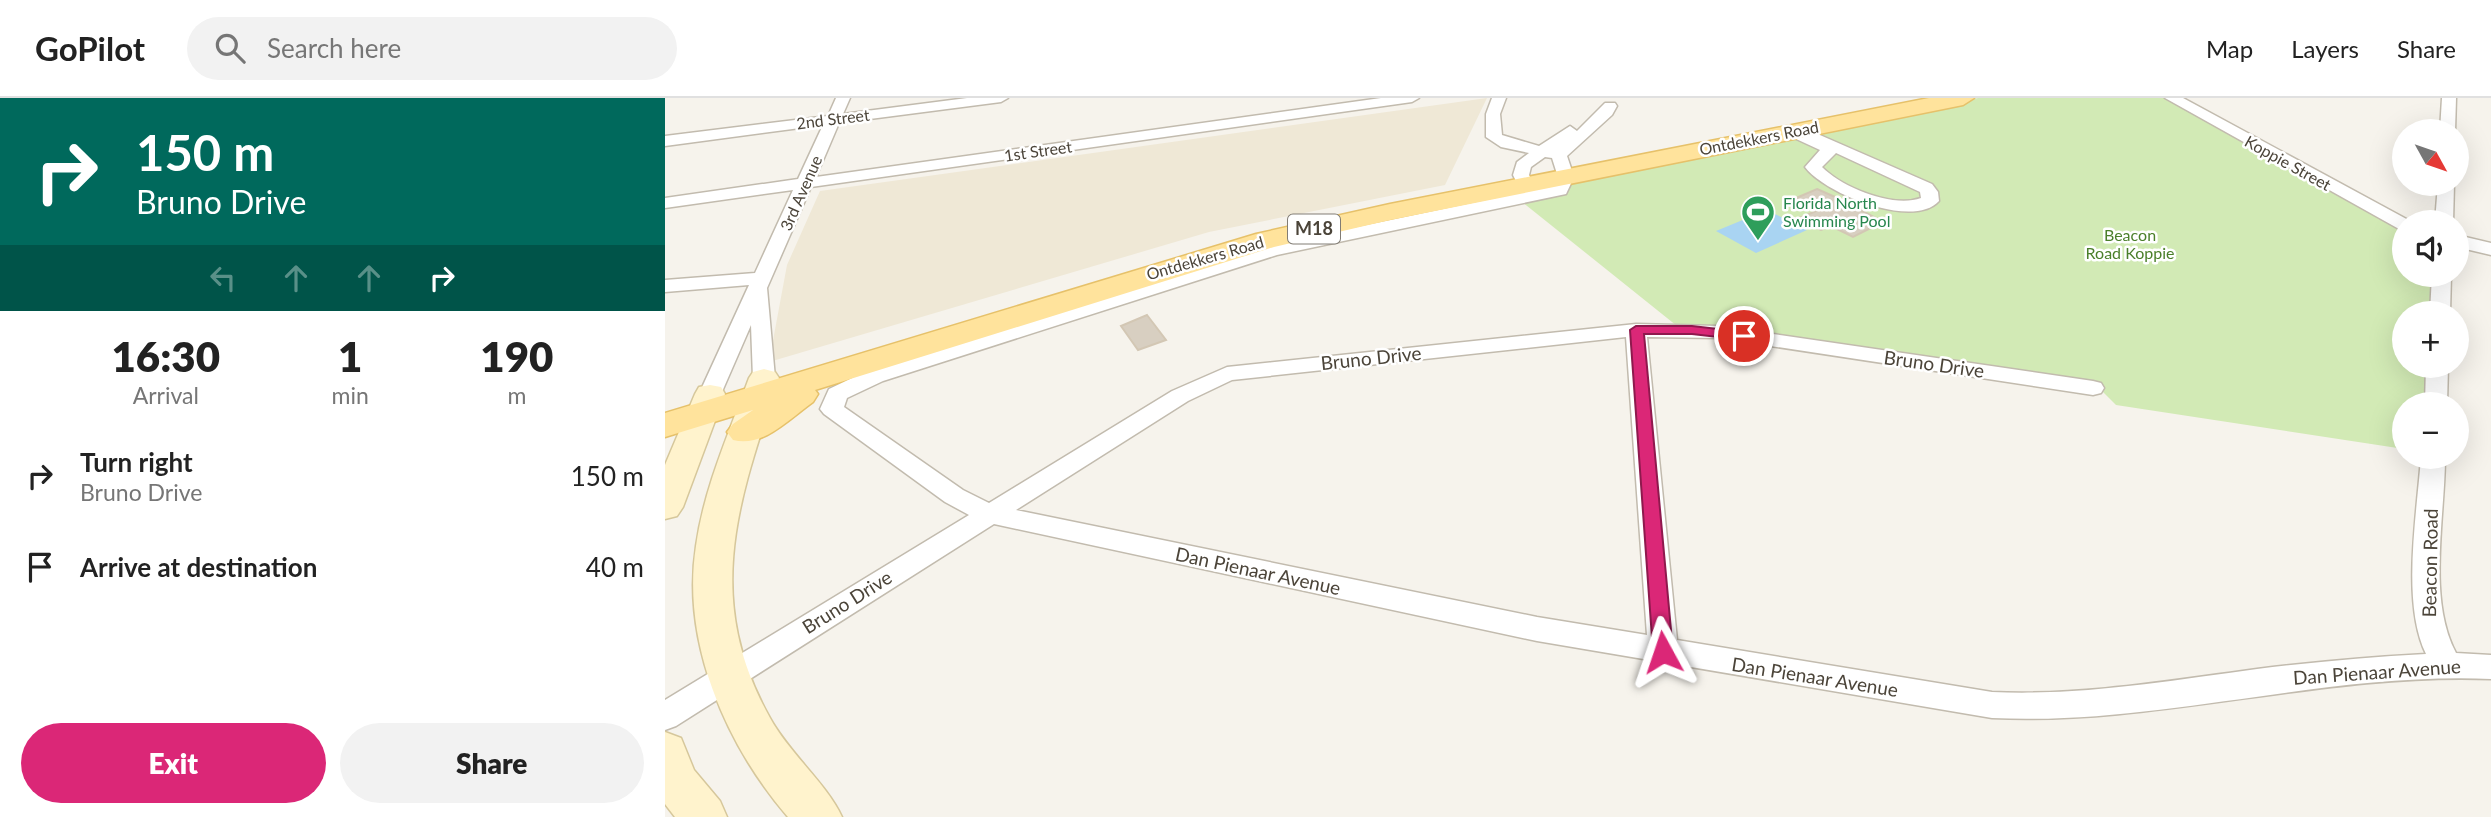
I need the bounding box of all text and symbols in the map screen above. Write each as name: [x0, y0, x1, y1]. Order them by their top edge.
search box: [187, 17, 677, 80]
text: GoPilot: [35, 28, 145, 68]
icon: search: [211, 29, 249, 67]
text: Search here: [267, 32, 401, 64]
text: Map: [2206, 34, 2253, 63]
text: Layers: [2291, 34, 2359, 63]
text: Share: [2397, 34, 2456, 63]
street label: 2nd Street: [795, 105, 871, 132]
street label: Ontdekkers Road: [1698, 117, 1820, 158]
north arrow: [2392, 119, 2469, 196]
map controls: [2392, 119, 2469, 469]
text: 150 m: [136, 123, 274, 181]
icon: right: [21, 126, 112, 217]
street label: Koppie Street: [2242, 131, 2335, 194]
street label: 1st Street: [1003, 136, 1073, 165]
street label: 3rd Avenue: [776, 152, 826, 233]
text: Bruno Drive: [136, 182, 306, 221]
sports icon: Florida North Swimming Pool: [1739, 193, 1777, 242]
place label: Florida North Swimming Pool: [1783, 193, 1890, 230]
button: sound: [2392, 210, 2469, 287]
road number: M18: [1288, 214, 1340, 244]
park label: Beacon Road Koppie: [2086, 225, 2174, 262]
street label: Ontdekkers Road: [1144, 232, 1266, 283]
icon: left: [204, 259, 242, 297]
icon: ahead: [277, 259, 315, 297]
icon: ahead: [350, 259, 388, 297]
icon: right: [423, 259, 461, 297]
button: +: [2392, 301, 2469, 378]
pin: [1714, 306, 1774, 366]
icon: arrive: [1725, 317, 1763, 355]
text: 16:30: [112, 331, 220, 381]
text: 1: [338, 331, 362, 381]
text: 190: [480, 331, 553, 381]
street label: Bruno Drive: [1319, 341, 1422, 374]
street label: Bruno Drive: [1882, 345, 1986, 382]
text: Arrival: [133, 381, 199, 409]
text: min: [332, 381, 369, 409]
text: m: [507, 381, 526, 409]
button: −: [2392, 392, 2469, 469]
text: Turn right: [80, 446, 193, 478]
icon: right: [21, 457, 59, 495]
text: 150 m: [571, 460, 644, 492]
text: Bruno Drive: [80, 478, 202, 506]
street label: Beacon Road: [2417, 508, 2442, 618]
street label: Dan Pienaar Avenue: [1173, 542, 1343, 599]
icon: arrive: [21, 548, 59, 586]
text: Arrive at destination: [80, 551, 317, 583]
text: 40 m: [586, 551, 644, 583]
street label: Bruno Drive: [798, 565, 896, 638]
position arrow: [1626, 615, 1700, 689]
street label: Dan Pienaar Avenue: [1730, 652, 1900, 701]
street label: Dan Pienaar Avenue: [2292, 654, 2462, 689]
button: Exit: [21, 723, 326, 803]
button: Share: [340, 723, 644, 803]

